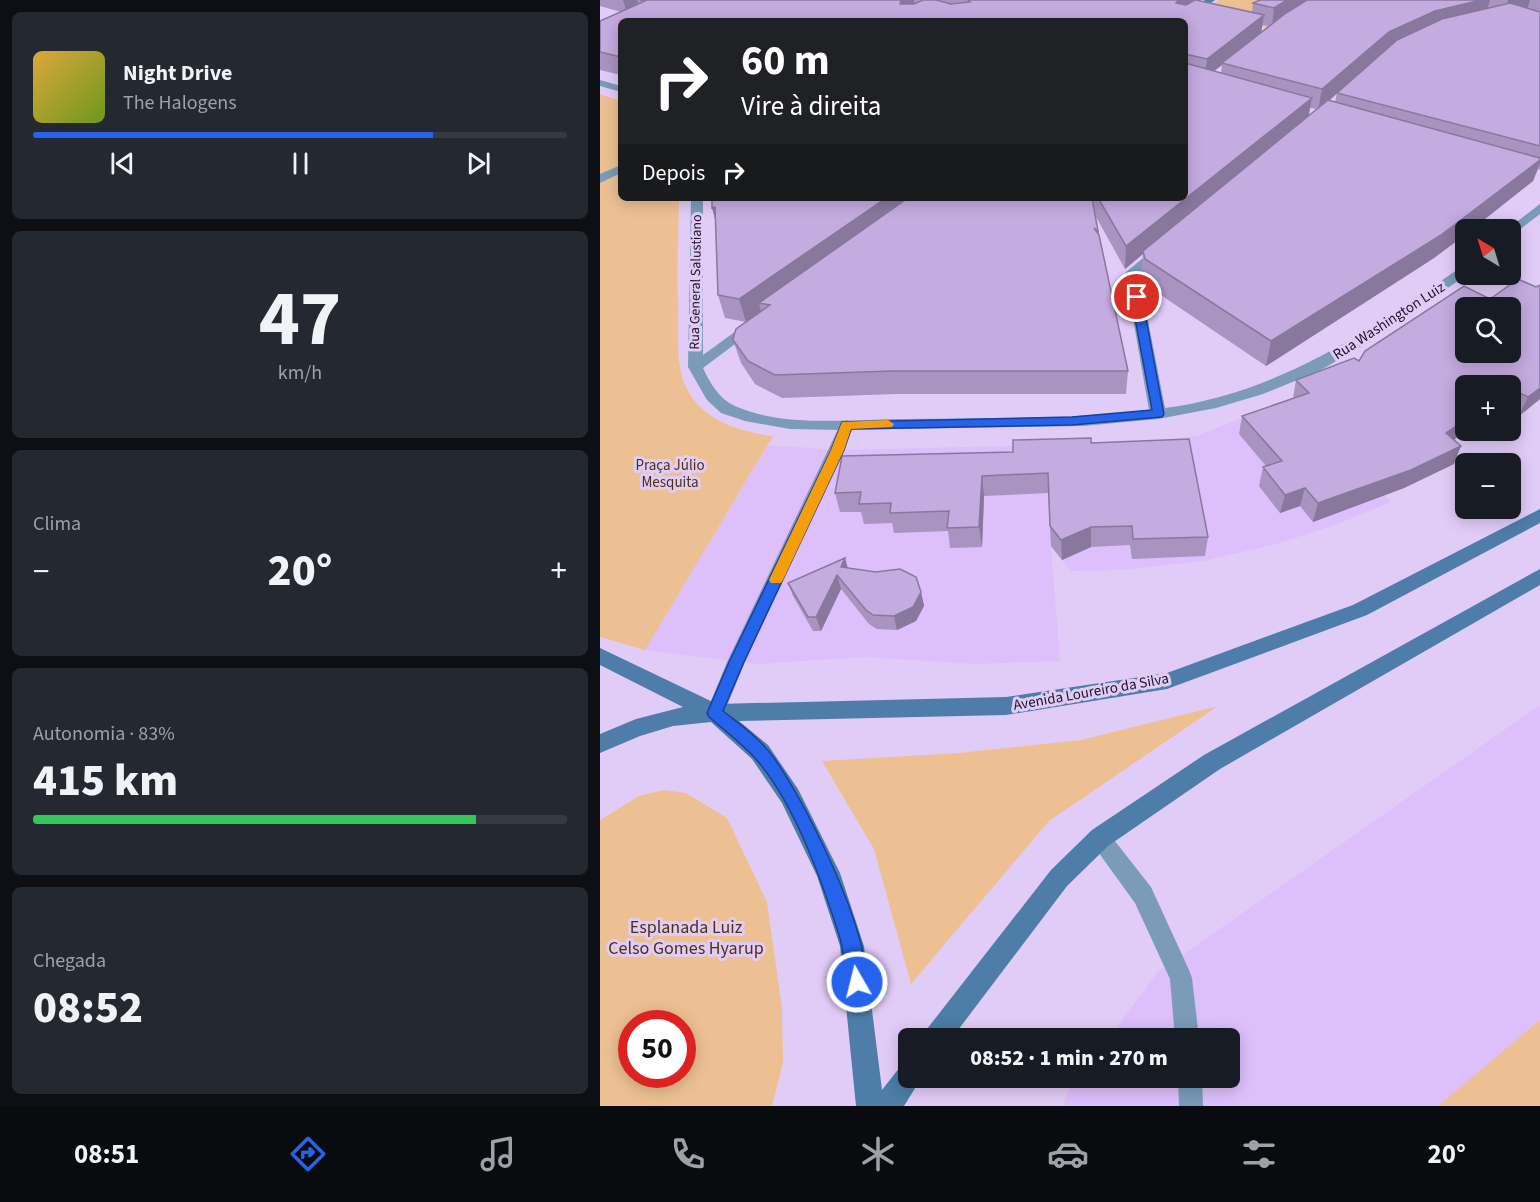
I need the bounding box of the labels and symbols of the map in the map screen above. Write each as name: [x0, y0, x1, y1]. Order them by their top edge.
street label: Rua General Salustiano: [685, 214, 707, 350]
north arrow: [1455, 219, 1521, 285]
pin: [1111, 271, 1162, 322]
street label: Rua Washington Luiz: [1329, 277, 1449, 365]
park label: Praça Júlio Mesquita: [635, 455, 705, 493]
street label: Avenida Loureiro da Silva: [1012, 668, 1170, 716]
park label: Esplanada Luiz Celso Gomes Hyarup: [608, 915, 764, 961]
position arrow: [825, 950, 889, 1014]
speed limit sign: 50: [618, 1010, 696, 1088]

